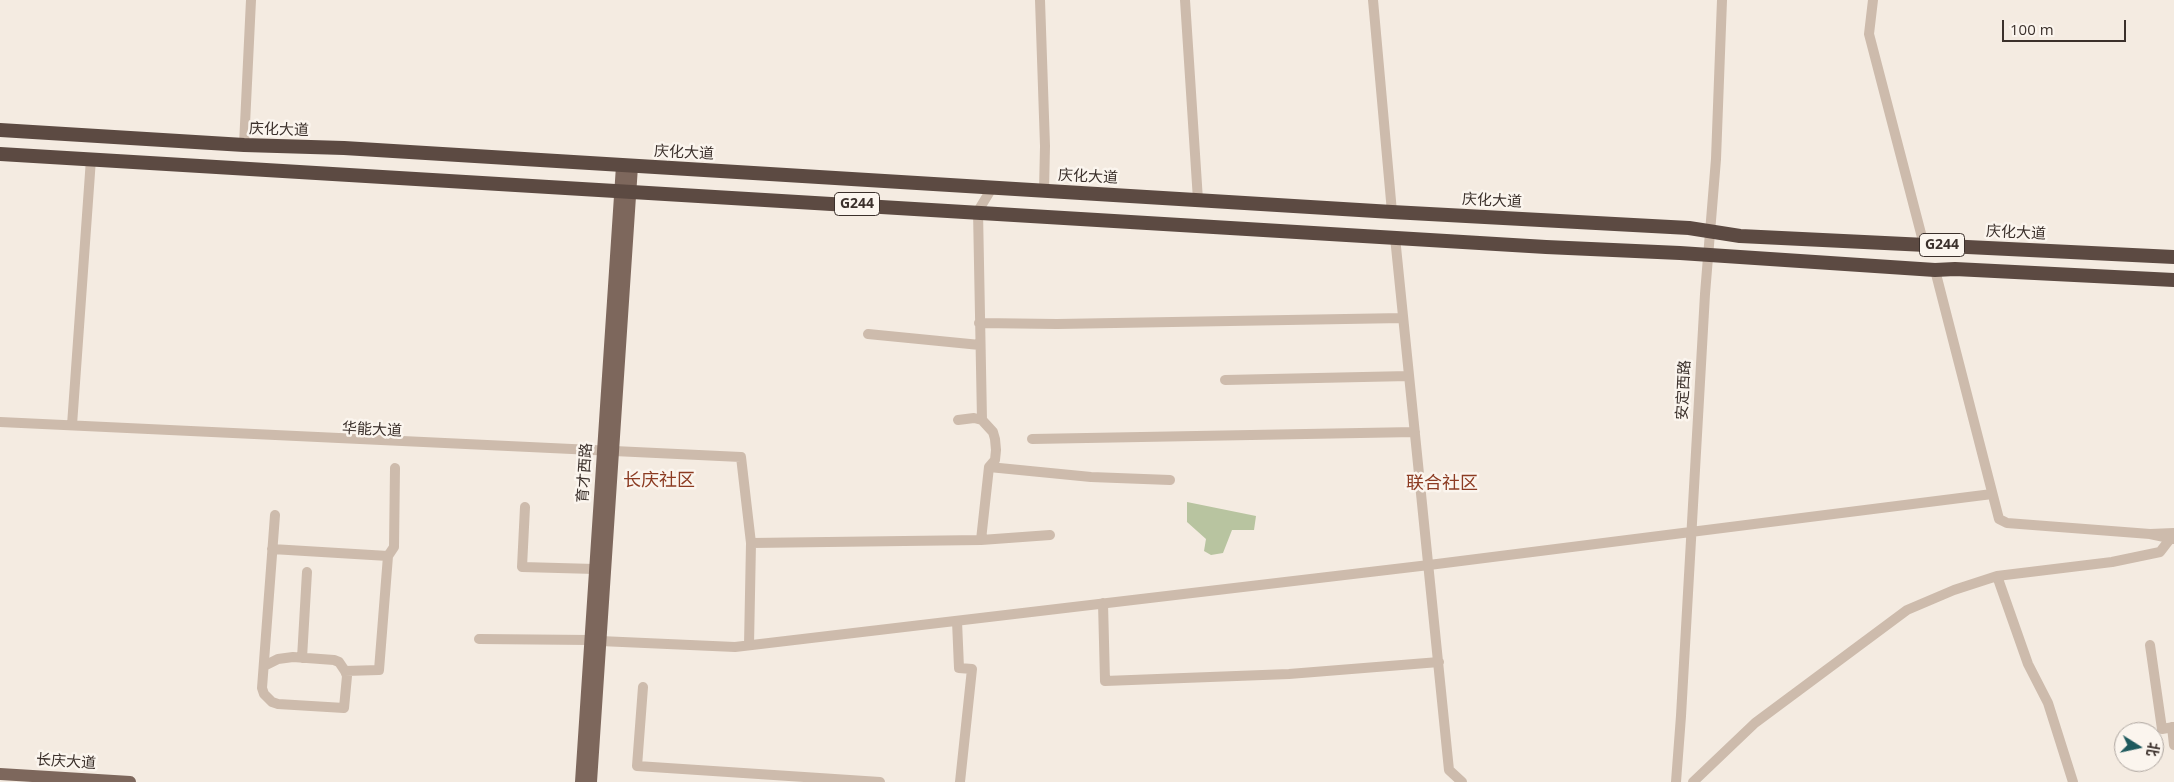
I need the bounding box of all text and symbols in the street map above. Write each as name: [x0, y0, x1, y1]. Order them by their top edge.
scale bar: [2004, 10, 2128, 42]
text: 100 m: [2010, 19, 2054, 39]
street label: 庆化大道: [249, 120, 309, 140]
street label: 庆化大道: [654, 142, 714, 164]
street label: 庆化大道: [1058, 166, 1118, 188]
street label: 庆化大道: [1462, 190, 1522, 212]
road number: G244: [834, 192, 880, 215]
street label: 庆化大道: [1986, 222, 2046, 244]
road number: G244: [1920, 234, 1964, 256]
street label: 安定西路: [1673, 360, 1695, 420]
street label: 华能大道: [342, 419, 402, 441]
street label: 育才西路: [574, 442, 596, 504]
district label: 长庆社区: [623, 470, 695, 492]
district label: 联合社区: [1406, 473, 1478, 495]
north arrow: [2114, 722, 2164, 772]
text: 北: [2143, 741, 2164, 758]
street label: 长庆大道: [35, 751, 97, 773]

